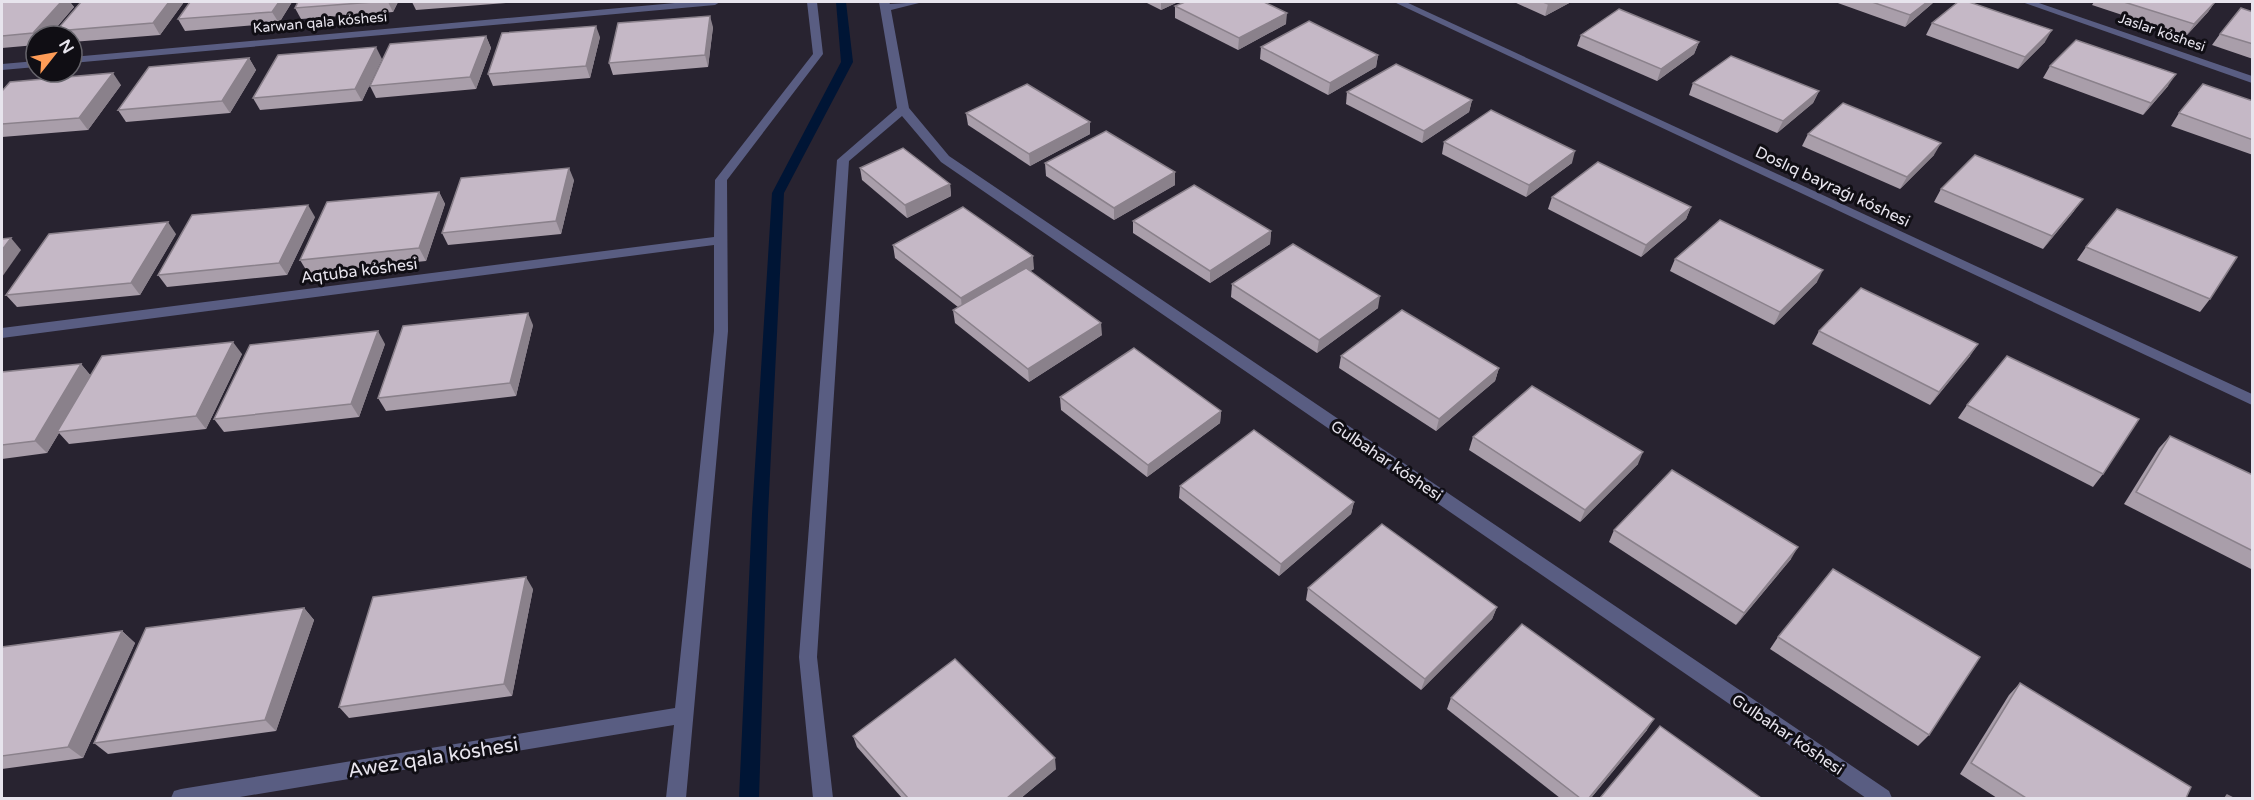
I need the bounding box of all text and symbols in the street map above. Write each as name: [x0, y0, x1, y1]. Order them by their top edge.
street label: Karwan qala kóshesi: [252, 8, 388, 37]
street label: Jaslar kóshesi: [2116, 10, 2208, 55]
north arrow: [24, 24, 84, 84]
text: N: [54, 36, 78, 57]
street label: Doslıq bayraǵı kóshesi: [1752, 142, 1913, 232]
street label: Aqtuba kóshesi: [300, 254, 419, 288]
street label: Gulbahar kóshesi: [1327, 416, 1446, 506]
street label: Gulbahar kóshesi: [1728, 690, 1847, 780]
street label: Awez qala kóshesi: [346, 733, 520, 783]

